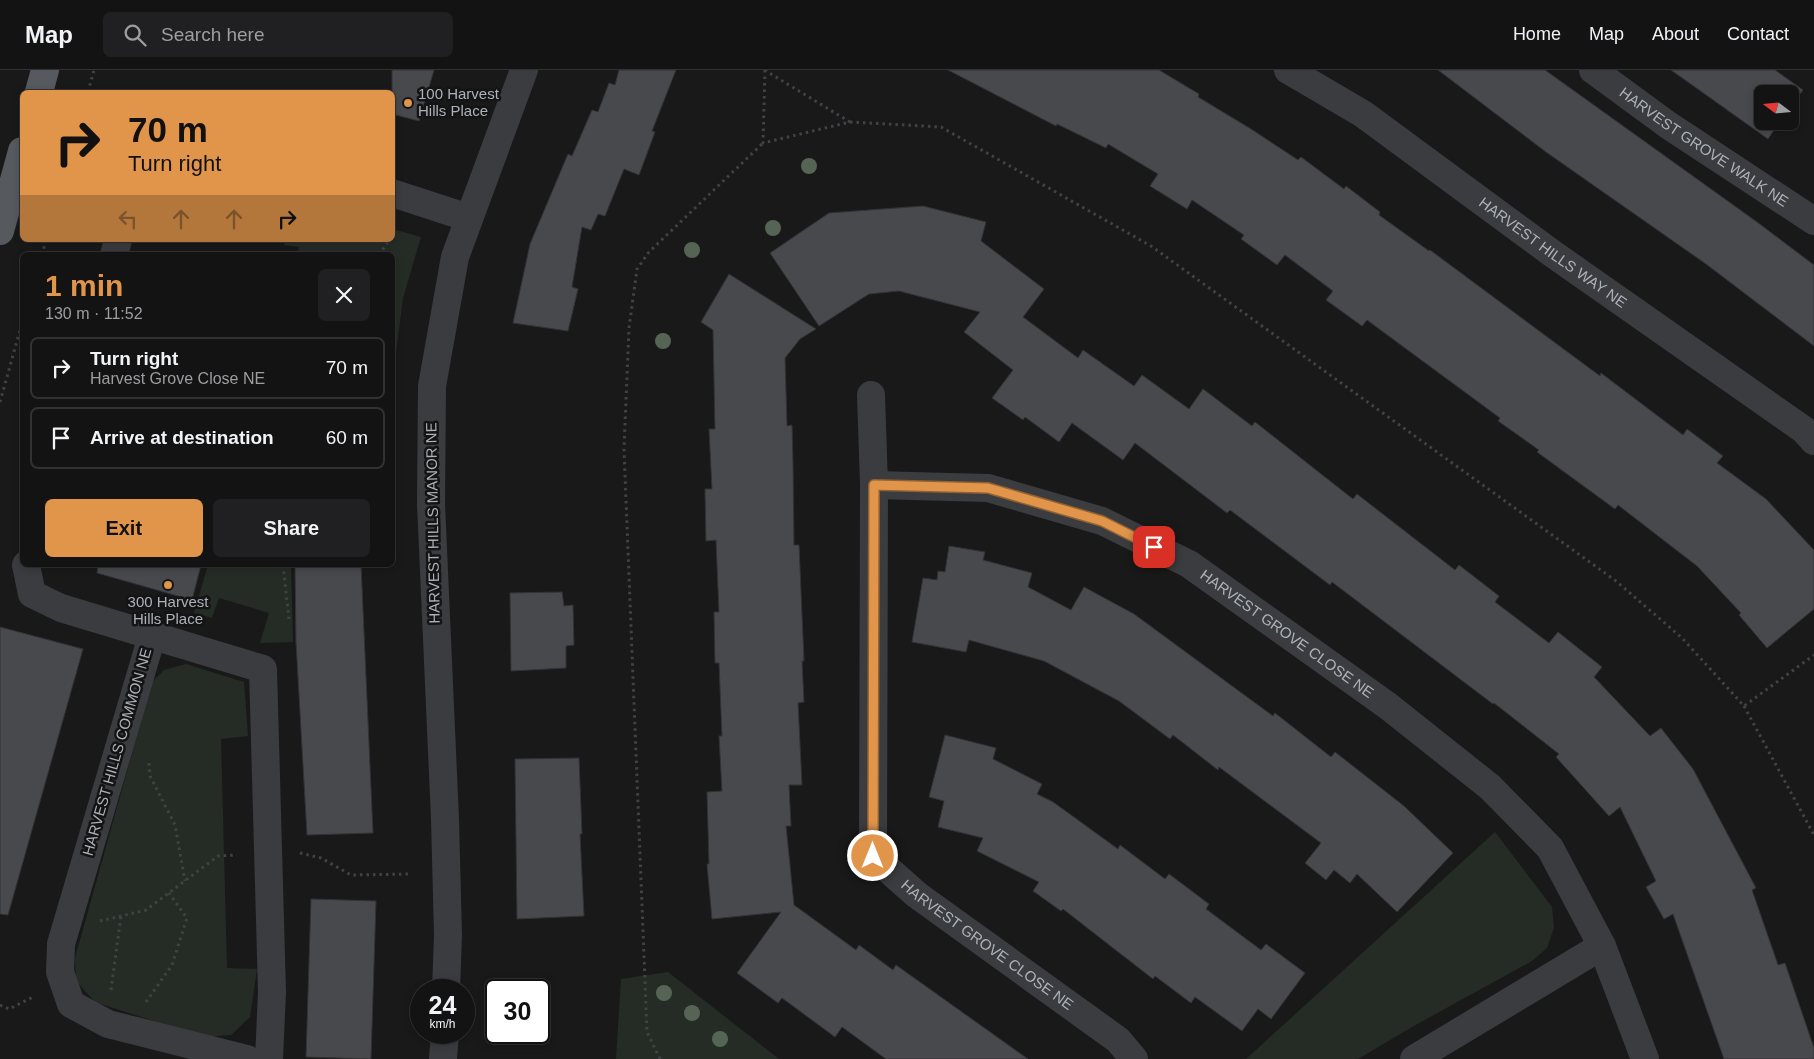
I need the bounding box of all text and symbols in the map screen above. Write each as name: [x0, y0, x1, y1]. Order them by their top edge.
search box: [103, 12, 453, 57]
text: Map: [25, 21, 73, 48]
icon: search: [121, 21, 149, 49]
text: Search here: [161, 24, 265, 45]
text: Home: [1513, 24, 1561, 44]
text: Map: [1589, 24, 1624, 44]
text: About: [1652, 24, 1699, 44]
text: Contact: [1727, 24, 1789, 44]
street label: HARVEST GROVE WALK NE: [1617, 83, 1792, 210]
place label: 100 Harvest Hills Place: [418, 85, 500, 119]
north arrow: [1754, 85, 1799, 130]
map controls: [1754, 85, 1799, 130]
marker: 100 Harvest Hills Place: [402, 97, 414, 109]
icon: right: [45, 110, 110, 175]
text: 70 m: [128, 110, 208, 149]
text: Turn right: [128, 151, 221, 176]
street label: HARVEST HILLS WAY NE: [1476, 193, 1630, 311]
icon: left: [114, 205, 142, 233]
icon: ahead: [167, 205, 195, 233]
icon: ahead: [220, 205, 248, 233]
icon: right: [273, 205, 301, 233]
text: 1 min: [45, 269, 123, 302]
button: close: [318, 269, 370, 321]
text: 130 m · 11:52: [45, 305, 143, 322]
text: Turn right: [90, 348, 178, 369]
icon: right: [47, 354, 75, 382]
text: 70 m: [326, 357, 368, 378]
text: Harvest Grove Close NE: [90, 370, 265, 387]
street label: HARVEST HILLS MANOR NE: [422, 422, 443, 624]
icon: arrive: [47, 424, 75, 452]
text: Arrive at destination: [90, 427, 274, 448]
text: 60 m: [326, 427, 368, 448]
button: Exit: [45, 499, 203, 557]
button: Share: [213, 499, 370, 557]
pin: [1133, 526, 1175, 568]
icon: arrive: [1140, 533, 1168, 561]
street label: HARVEST GROVE CLOSE NE: [1197, 566, 1377, 701]
marker: 300 Harvest Hills Place: [162, 579, 174, 591]
place label: 300 Harvest Hills Place: [128, 593, 209, 627]
street label: HARVEST HILLS COMMON NE: [79, 646, 154, 858]
position arrow: [846, 829, 898, 881]
street label: HARVEST GROVE CLOSE NE: [898, 876, 1077, 1013]
speed limit sign: 30: [485, 979, 550, 1044]
text: 24: [429, 991, 456, 1019]
text: km/h: [429, 1017, 456, 1031]

